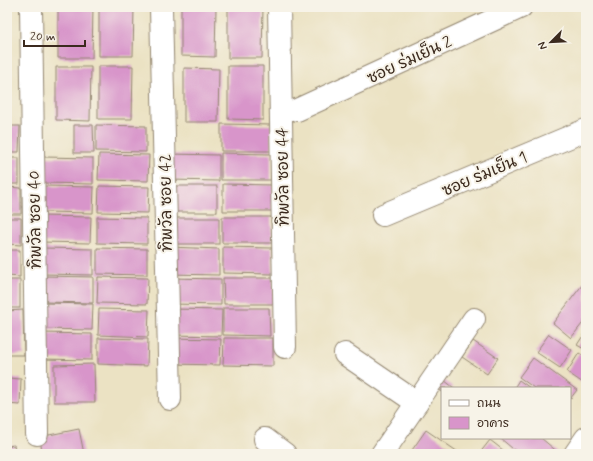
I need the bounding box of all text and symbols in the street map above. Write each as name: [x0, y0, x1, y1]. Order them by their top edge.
scale bar: [24, 22, 85, 48]
north arrow: [531, 22, 571, 62]
text: 20 m: [30, 29, 56, 45]
street label: ซอย ร่มเย็น 2: [363, 30, 456, 89]
text: N: [535, 39, 551, 52]
street label: ทิพวัล ซอย 44: [271, 127, 295, 227]
street label: ซอย ร่มเย็น 1: [438, 145, 530, 202]
street label: ทิพวัล ซอย 42: [154, 154, 178, 252]
street label: ทิพวัล ซอย 40: [23, 170, 47, 270]
legend: [441, 387, 571, 439]
text: ถนน: [477, 396, 501, 412]
text: อาคาร: [477, 416, 509, 432]

